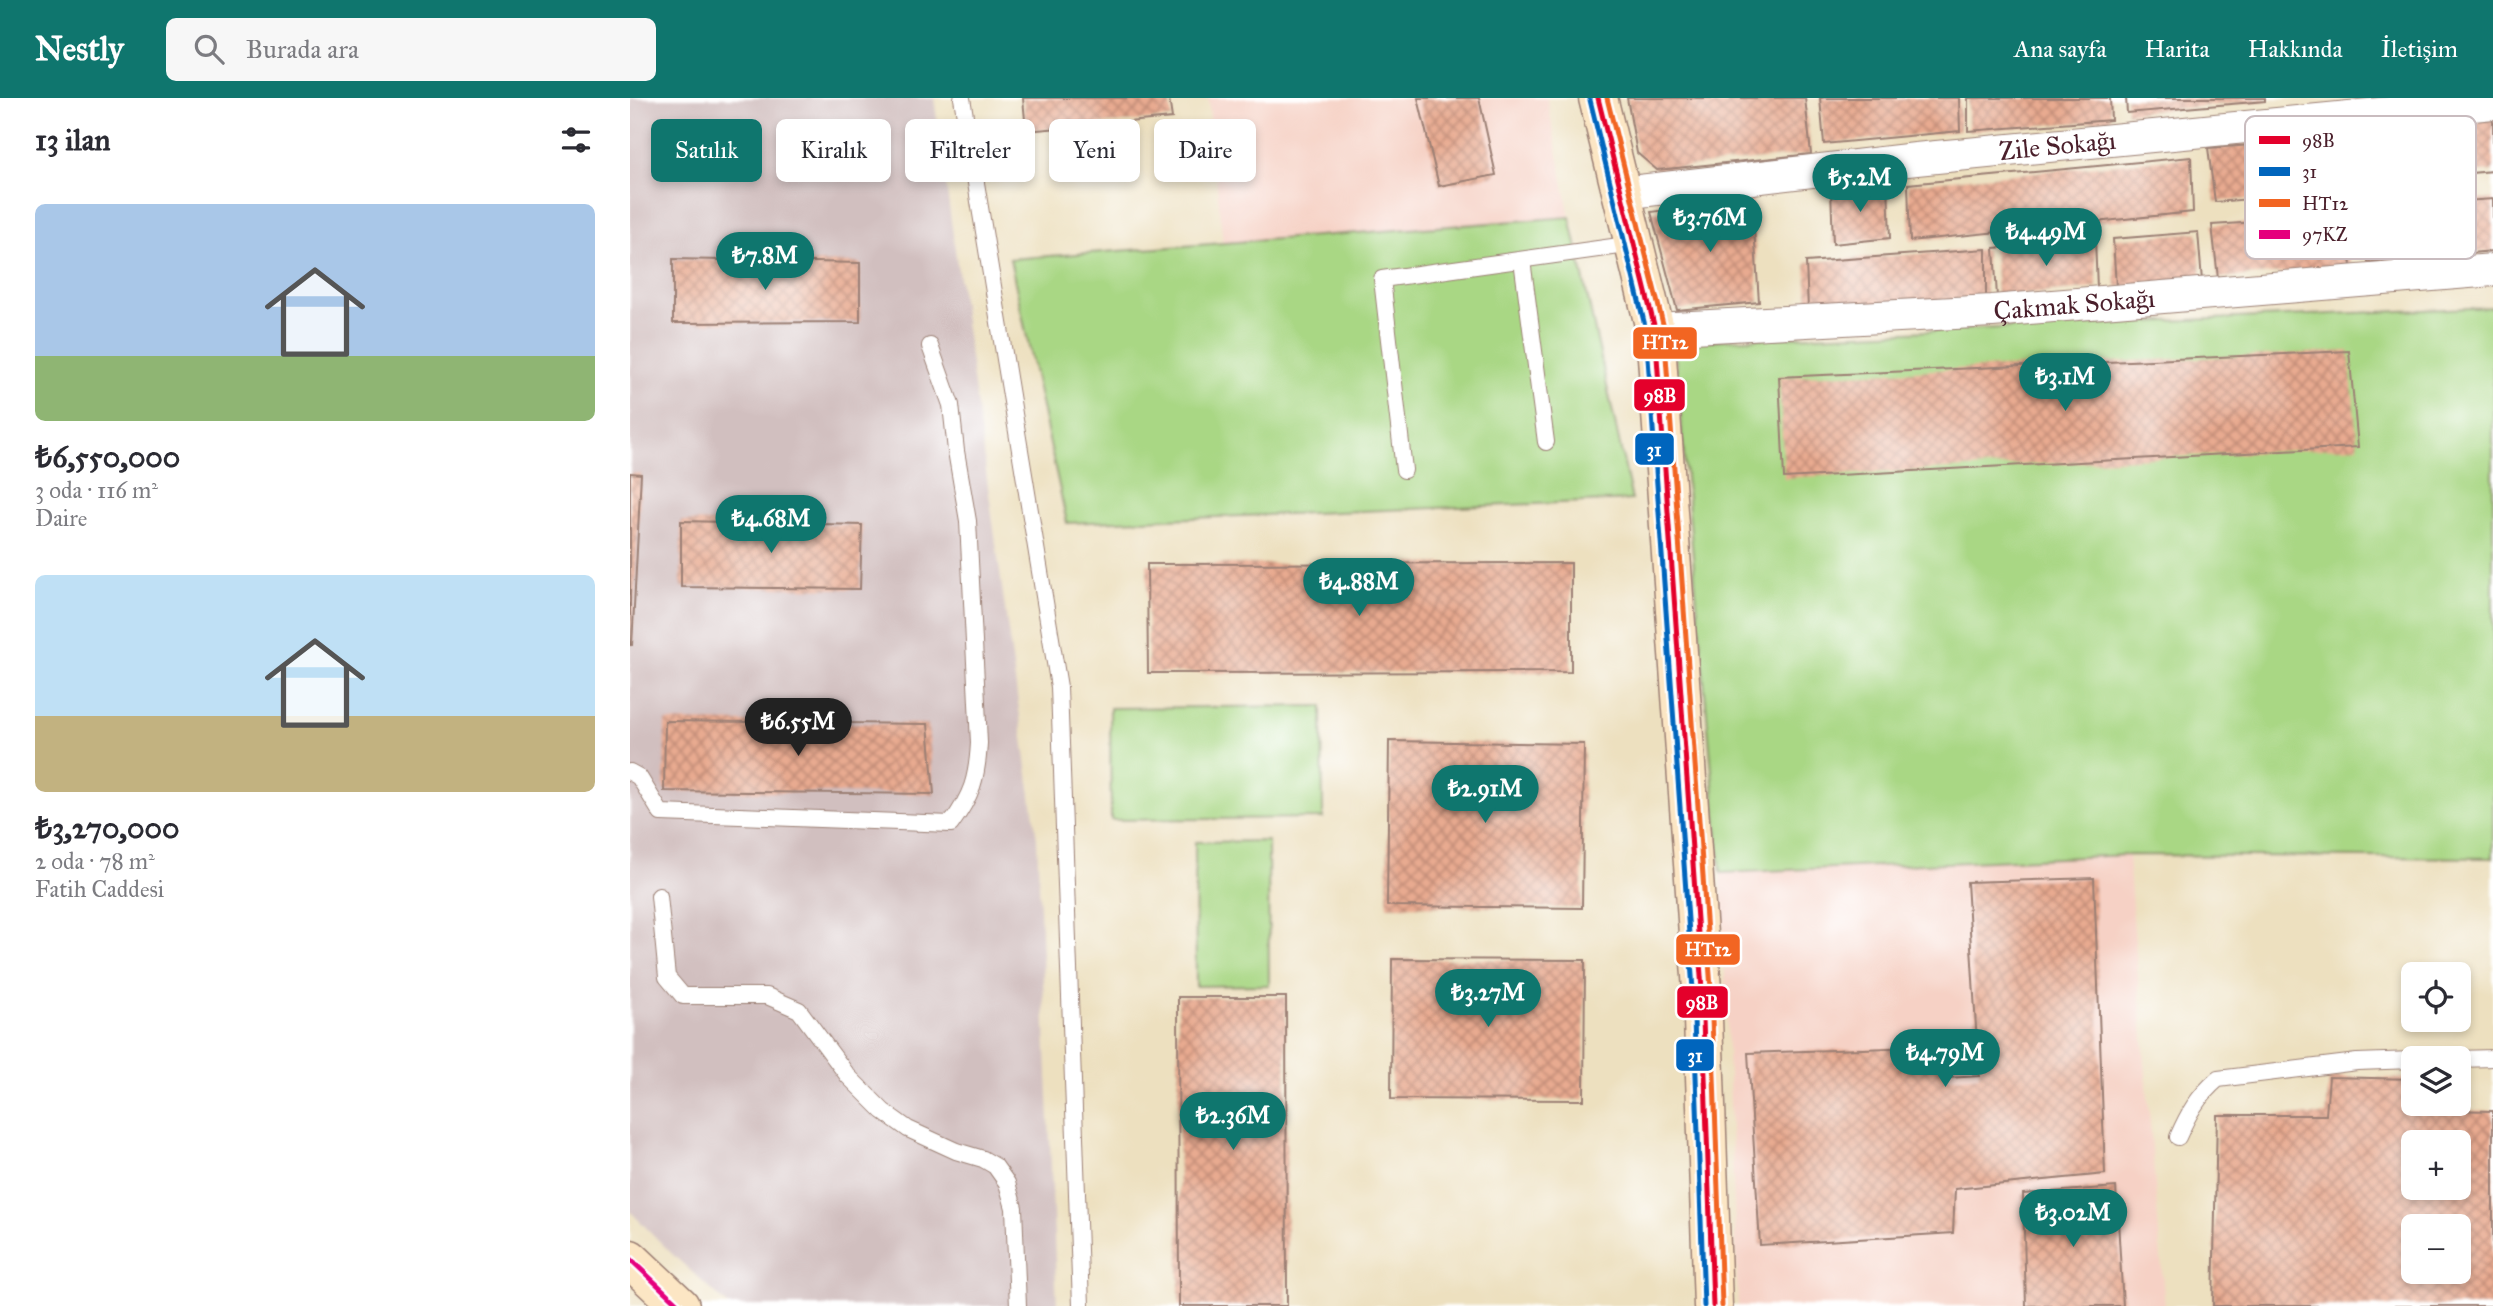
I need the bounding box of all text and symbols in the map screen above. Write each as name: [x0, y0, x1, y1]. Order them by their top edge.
search box: [166, 18, 656, 81]
text: Nestly: [35, 29, 124, 69]
icon: search: [190, 30, 228, 68]
text: Burada ara: [246, 33, 359, 65]
text: Ana sayfa: [2014, 34, 2107, 64]
text: Harita: [2145, 34, 2210, 64]
text: Hakkında: [2248, 34, 2343, 64]
text: İletişim: [2381, 34, 2458, 64]
legend: [2245, 116, 2476, 259]
chip: Satılık: [651, 119, 762, 182]
chip: Kiralık: [776, 119, 891, 182]
chip: Filtreler: [905, 119, 1035, 182]
chip: Yeni: [1049, 119, 1140, 182]
chip: Daire: [1154, 119, 1256, 182]
icon: filters: [557, 121, 595, 159]
text: 13 ilan: [35, 122, 111, 158]
street label: Zile Sokağı: [1997, 124, 2117, 167]
text: 98B: [2302, 129, 2335, 152]
pin: ₺5.2M: [1811, 155, 1909, 214]
text: 31: [2302, 160, 2317, 183]
text: ₺5.2M: [1828, 163, 1892, 191]
text: HT12: [2302, 192, 2349, 215]
pin: ₺3.76M: [1653, 194, 1767, 254]
text: ₺3.76M: [1673, 203, 1747, 231]
pin: ₺4.49M: [1989, 208, 2103, 268]
text: ₺4.49M: [2006, 217, 2086, 245]
text: 97KZ: [2302, 223, 2348, 246]
pin: ₺7.8M: [716, 232, 814, 292]
text: ₺7.8M: [732, 241, 798, 269]
icon: home: [252, 249, 378, 375]
street label: Çakmak Sokağı: [1992, 282, 2156, 327]
line badge: HT12: [1632, 326, 1698, 360]
text: HT12: [1642, 331, 1689, 354]
pin: ₺3.1M: [2016, 354, 2114, 413]
text: ₺3.1M: [2035, 362, 2095, 390]
line badge: 98B: [1633, 378, 1686, 412]
text: 98B: [1644, 384, 1676, 408]
line badge: 31: [1634, 432, 1675, 466]
text: 31: [1646, 438, 1662, 462]
text: ₺6,550,000: [35, 439, 180, 475]
text: 3 oda · 116 m²: [35, 476, 158, 504]
pin: ₺4.68M: [714, 496, 828, 555]
text: Daire: [35, 504, 87, 532]
text: ₺4.68M: [731, 504, 811, 532]
pin: ₺4.88M: [1302, 559, 1416, 618]
text: ₺4.88M: [1319, 567, 1399, 595]
icon: home: [252, 620, 378, 746]
pin: ₺6.55M: [741, 698, 855, 758]
text: ₺6.55M: [761, 707, 835, 735]
pin: ₺2.91M: [1428, 766, 1542, 825]
text: ₺2.91M: [1448, 774, 1522, 802]
text: ₺3,270,000: [35, 810, 180, 846]
text: 2 oda · 78 m²: [35, 847, 155, 875]
text: Fatih Caddesi: [35, 875, 164, 903]
line badge: HT12: [1675, 933, 1741, 966]
text: HT12: [1685, 938, 1732, 961]
map controls: [2401, 962, 2471, 1284]
button: locate: [2401, 962, 2471, 1032]
pin: ₺3.27M: [1431, 970, 1545, 1029]
text: ₺3.27M: [1451, 978, 1525, 1006]
line badge: 98B: [1676, 985, 1729, 1019]
text: 98B: [1686, 991, 1718, 1015]
pin: ₺4.79M: [1888, 1030, 2002, 1089]
line badge: 31: [1675, 1038, 1715, 1072]
text: ₺4.79M: [1906, 1038, 1984, 1066]
text: 31: [1687, 1044, 1703, 1068]
button: layers: [2401, 1046, 2471, 1116]
pin: ₺2.36M: [1176, 1093, 1290, 1152]
text: ₺2.36M: [1196, 1101, 1270, 1129]
button: +: [2401, 1130, 2471, 1200]
pin: ₺3.02M: [2016, 1190, 2130, 1249]
text: ₺3.02M: [2035, 1198, 2111, 1226]
button: −: [2401, 1214, 2471, 1284]

